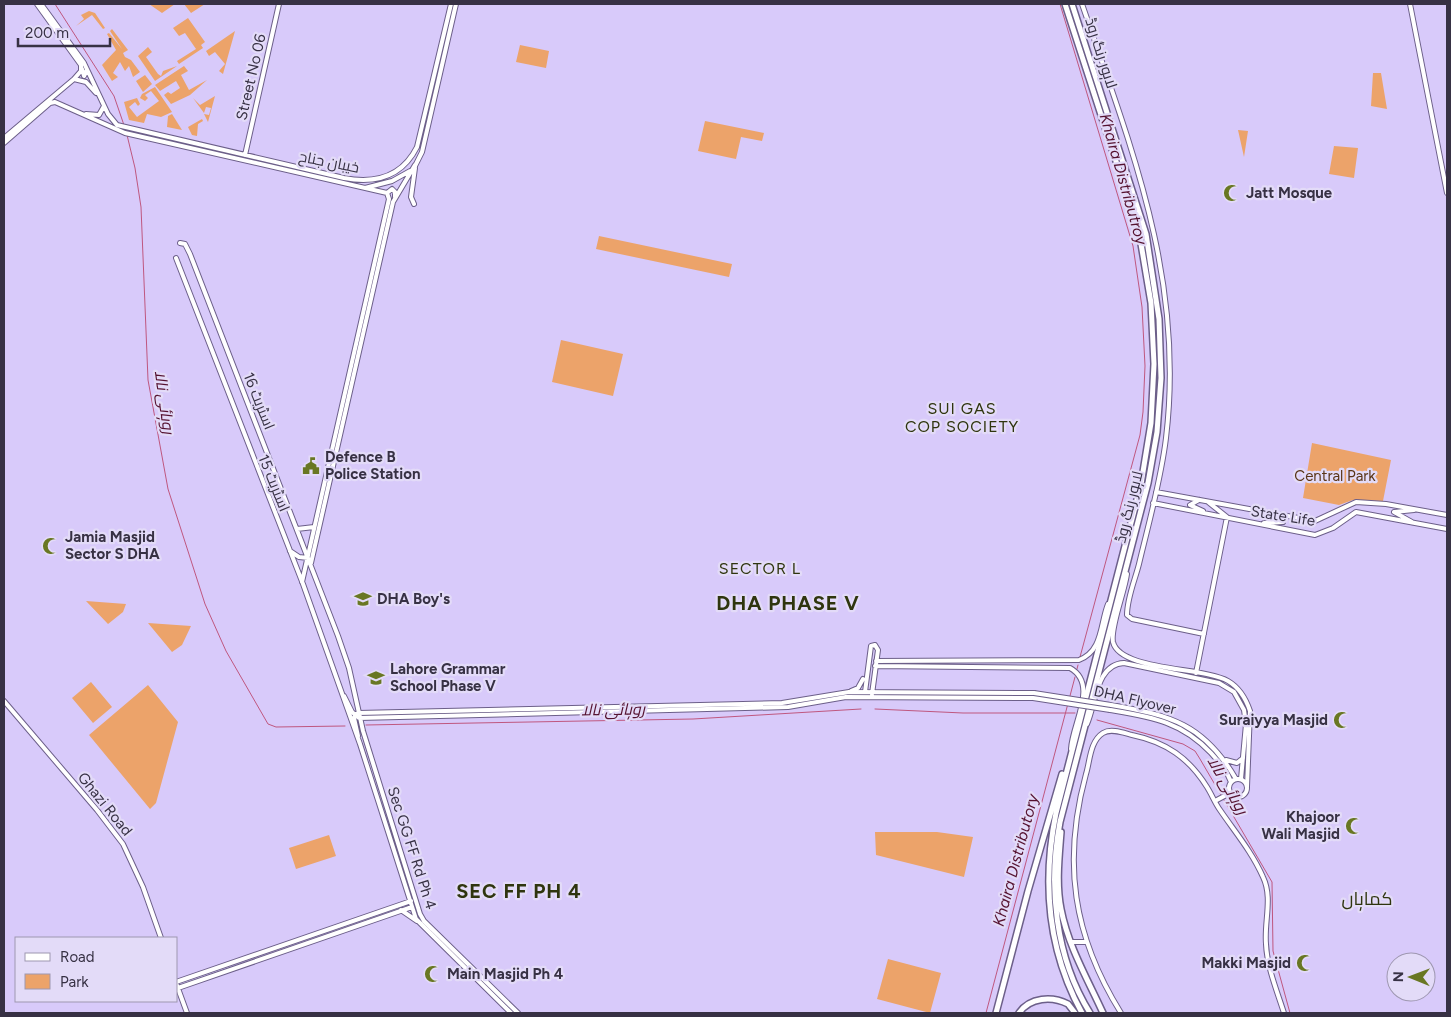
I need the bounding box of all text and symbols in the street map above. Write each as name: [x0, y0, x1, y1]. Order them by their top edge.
scale bar: [18, 15, 110, 47]
street label: لاہور رنگ روڈ: [1080, 15, 1121, 91]
text: 200 m: [25, 24, 69, 42]
street label: Street No 06: [232, 32, 270, 122]
water label: Khaira Distributroy: [1096, 111, 1152, 248]
street label: خیبان جناح: [297, 147, 361, 179]
mosque icon: Jatt Mosque: [1222, 183, 1242, 203]
place label: Jatt Mosque: [1246, 184, 1333, 202]
water label: روہائی نالا: [150, 369, 179, 437]
street label: اسٹریٹ 16: [239, 370, 279, 432]
district label: SUI GAS COP SOCIETY: [905, 399, 1019, 436]
place label: Defence B Police Station: [325, 448, 421, 483]
street label: اسٹریٹ 15: [254, 452, 294, 514]
public building icon: Defence B Police Station: [301, 456, 321, 476]
park label: Central Park: [1294, 467, 1376, 485]
street label: لاہور رنگ روڈ: [1111, 469, 1148, 545]
street label: State Life: [1249, 502, 1317, 530]
place label: Jamia Masjid Sector S DHA: [65, 528, 160, 563]
mosque icon: Jamia Masjid Sector S DHA: [41, 536, 61, 556]
district label: SECTOR L: [719, 559, 801, 578]
school or university icon: DHA Boy's: [353, 589, 373, 609]
place label: DHA Boy's: [377, 590, 450, 608]
district label: DHA PHASE V: [716, 591, 860, 615]
place label: Lahore Grammar School Phase V: [390, 660, 506, 695]
school or university icon: Lahore Grammar School Phase V: [366, 668, 386, 688]
street label: DHA Flyover: [1092, 682, 1178, 718]
water label: روہائی نالا: [581, 699, 647, 721]
mosque icon: Suraiyya Masjid: [1332, 710, 1352, 730]
place label: Suraiyya Masjid: [1219, 711, 1328, 729]
water label: روہائی نالا: [1203, 753, 1253, 820]
street label: Ghazi Road: [74, 769, 136, 839]
street label: Sec GG FF Rd Ph 4: [384, 784, 440, 912]
water label: Khaira Distributory: [989, 791, 1042, 928]
place label: Khajoor Wali Masjid: [1262, 808, 1340, 843]
mosque icon: Khajoor Wali Masjid: [1344, 816, 1364, 836]
district label: SEC FF PH 4: [456, 879, 582, 903]
district label: کماہاں: [1342, 888, 1392, 911]
legend: [15, 937, 178, 1002]
text: Road: [60, 948, 95, 966]
north arrow: [1386, 952, 1436, 1002]
mosque icon: Makki Masjid: [1295, 953, 1315, 973]
place label: Makki Masjid: [1201, 954, 1291, 972]
mosque icon: Main Masjid Ph 4: [423, 964, 443, 984]
place label: Main Masjid Ph 4: [447, 965, 564, 983]
text: N: [1390, 971, 1407, 982]
text: Park: [60, 973, 89, 991]

